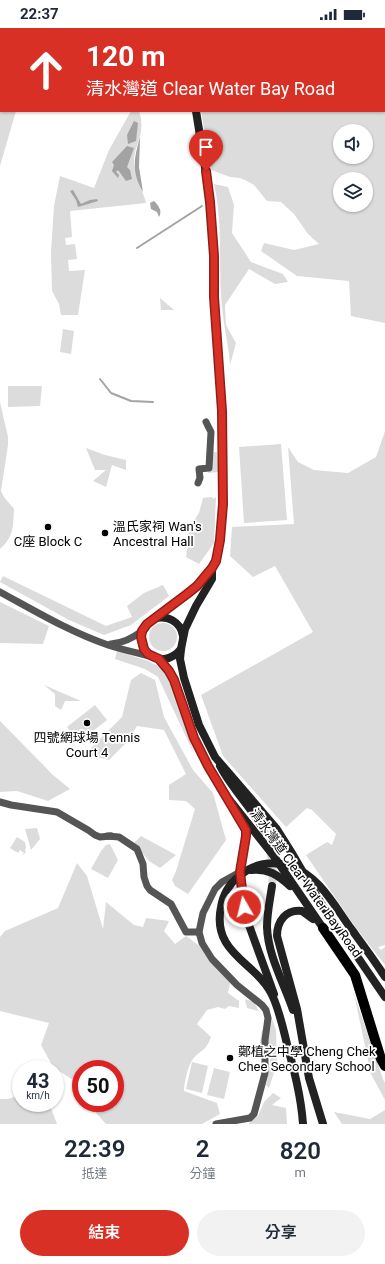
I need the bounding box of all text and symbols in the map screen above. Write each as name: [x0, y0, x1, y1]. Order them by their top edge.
text: 22:37: [20, 5, 59, 23]
text: 120 m: [86, 40, 165, 73]
icon: ahead: [20, 44, 72, 96]
text: 清水灣道 Clear Water Bay Road: [86, 78, 335, 99]
map controls: [333, 124, 373, 212]
button: sound: [333, 124, 373, 164]
pin: [189, 130, 223, 171]
icon: arrive: [195, 136, 217, 158]
button: layers: [333, 172, 373, 212]
place label: 溫氏家祠 Wan's Ancestral Hall: [113, 519, 202, 549]
marker: C座 Block C: [43, 522, 53, 532]
marker: 溫氏家祠 Wan's Ancestral Hall: [100, 528, 110, 538]
place label: C座 Block C: [14, 534, 82, 549]
marker: 四號網球場 Tennis Court 4: [82, 718, 92, 728]
place label: 四號網球場 Tennis Court 4: [34, 730, 141, 760]
street label: 清水灣道 Clear Water Bay Road: [247, 806, 365, 960]
position arrow: [223, 886, 265, 928]
place label: 鄭植之中學 Cheng Chek Chee Secondary School: [238, 1044, 376, 1074]
marker: 鄭植之中學 Cheng Chek Chee Secondary School: [225, 1053, 235, 1063]
speed limit sign: 50: [72, 1060, 124, 1112]
text: 43: [27, 1069, 49, 1093]
text: km/h: [26, 1090, 50, 1101]
text: 22:39: [64, 1135, 126, 1163]
text: 2: [196, 1135, 209, 1163]
text: 820: [280, 1137, 321, 1165]
text: m: [295, 1165, 306, 1180]
text: 抵達: [82, 1166, 108, 1181]
text: 分鐘: [190, 1166, 216, 1181]
button: 結束: [20, 1210, 189, 1256]
button: 分享: [197, 1210, 365, 1256]

